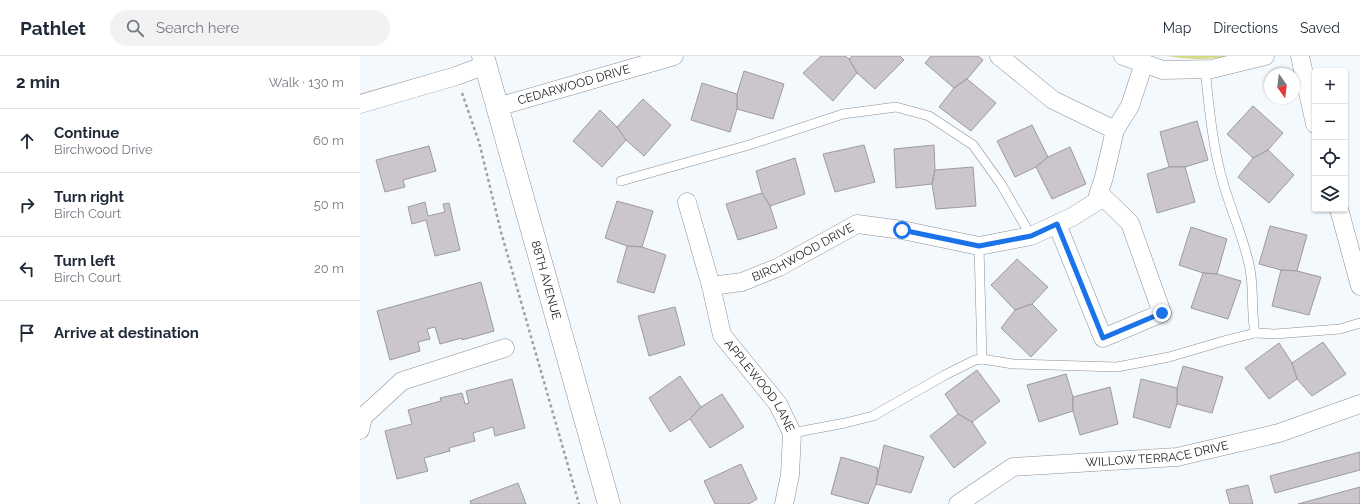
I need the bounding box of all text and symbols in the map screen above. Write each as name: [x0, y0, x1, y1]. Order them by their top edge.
search box: [110, 10, 390, 46]
text: Pathlet: [20, 17, 86, 39]
icon: search: [124, 17, 146, 39]
text: Search here: [156, 19, 239, 37]
text: Map: [1163, 20, 1191, 36]
text: Directions: [1213, 20, 1278, 36]
text: Saved: [1300, 20, 1340, 36]
street label: CEDARWOOD DRIVE: [516, 62, 632, 108]
north arrow: [1264, 68, 1300, 104]
map controls: [1312, 68, 1348, 212]
button: +: [1312, 68, 1348, 104]
text: 2 min: [16, 72, 60, 92]
text: Walk · 130 m: [269, 75, 344, 90]
button: −: [1312, 104, 1348, 140]
text: Continue: [54, 124, 119, 142]
icon: ahead: [16, 130, 38, 152]
text: 60 m: [313, 133, 344, 148]
button: locate: [1312, 140, 1348, 176]
text: Birchwood Drive: [54, 142, 153, 157]
button: layers: [1312, 176, 1348, 212]
text: Turn right: [54, 188, 124, 206]
icon: right: [16, 194, 38, 216]
text: 50 m: [314, 197, 344, 212]
text: Birch Court: [54, 206, 121, 221]
street label: BIRCHWOOD DRIVE: [750, 220, 856, 284]
route start: [893, 221, 911, 239]
street label: 88TH AVENUE: [528, 239, 564, 321]
text: Turn left: [54, 252, 115, 270]
icon: left: [16, 258, 38, 280]
text: 20 m: [314, 261, 344, 276]
text: Birch Court: [54, 270, 121, 285]
route end: [1153, 304, 1171, 322]
icon: arrive: [16, 322, 38, 344]
text: Arrive at destination: [54, 324, 199, 342]
street label: APPLEWOOD LANE: [722, 337, 797, 434]
street label: WILLOW TERRACE DRIVE: [1085, 438, 1230, 470]

